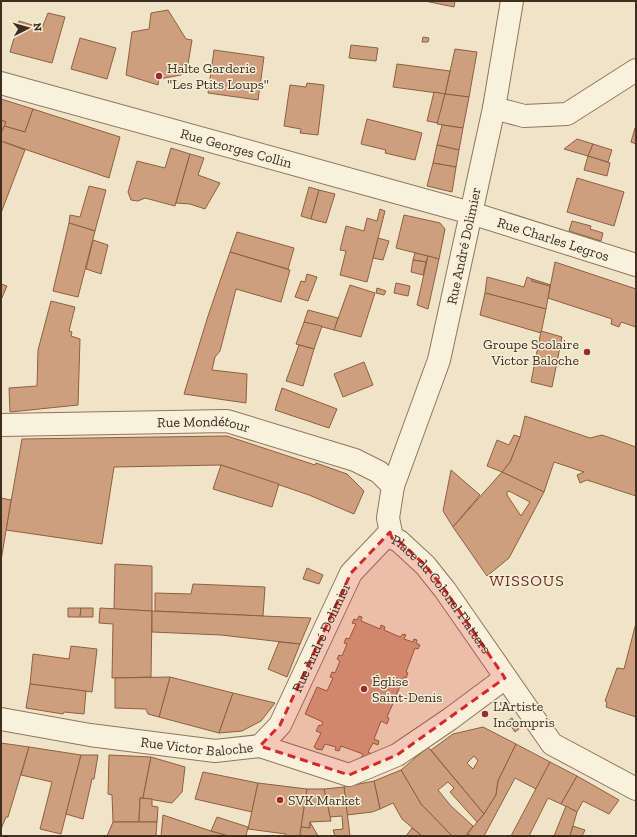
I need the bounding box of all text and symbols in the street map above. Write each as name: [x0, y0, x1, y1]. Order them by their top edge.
north arrow: [8, 8, 48, 48]
text: N: [31, 22, 44, 32]
place label: Halte Garderie "Les Ptits Loups": [167, 60, 269, 93]
marker: Halte Garderie "Les Ptits Loups": [154, 71, 164, 81]
street label: Rue Georges Collin: [179, 125, 294, 172]
street label: Rue André Dolimier: [443, 186, 485, 306]
street label: Rue Charles Legros: [495, 213, 611, 265]
place label: Groupe Scolaire Victor Baloche: [483, 336, 579, 369]
marker: Groupe Scolaire Victor Baloche: [582, 347, 592, 357]
street label: Rue Mondétour: [157, 412, 252, 436]
street label: Place du Colonel Flatters: [389, 531, 495, 657]
district label: WISSOUS: [489, 571, 565, 590]
street label: Rue André Dolimier: [288, 579, 354, 695]
place label: Église Saint-Denis: [372, 673, 442, 706]
marker: Église Saint-Denis: [359, 684, 369, 694]
place label: L'Artiste Incompris: [493, 698, 555, 731]
marker: L'Artiste Incompris: [480, 709, 490, 719]
street label: Rue Victor Baloche: [139, 733, 254, 759]
place label: SVK Market: [288, 792, 361, 809]
marker: SVK Market: [275, 795, 285, 805]

